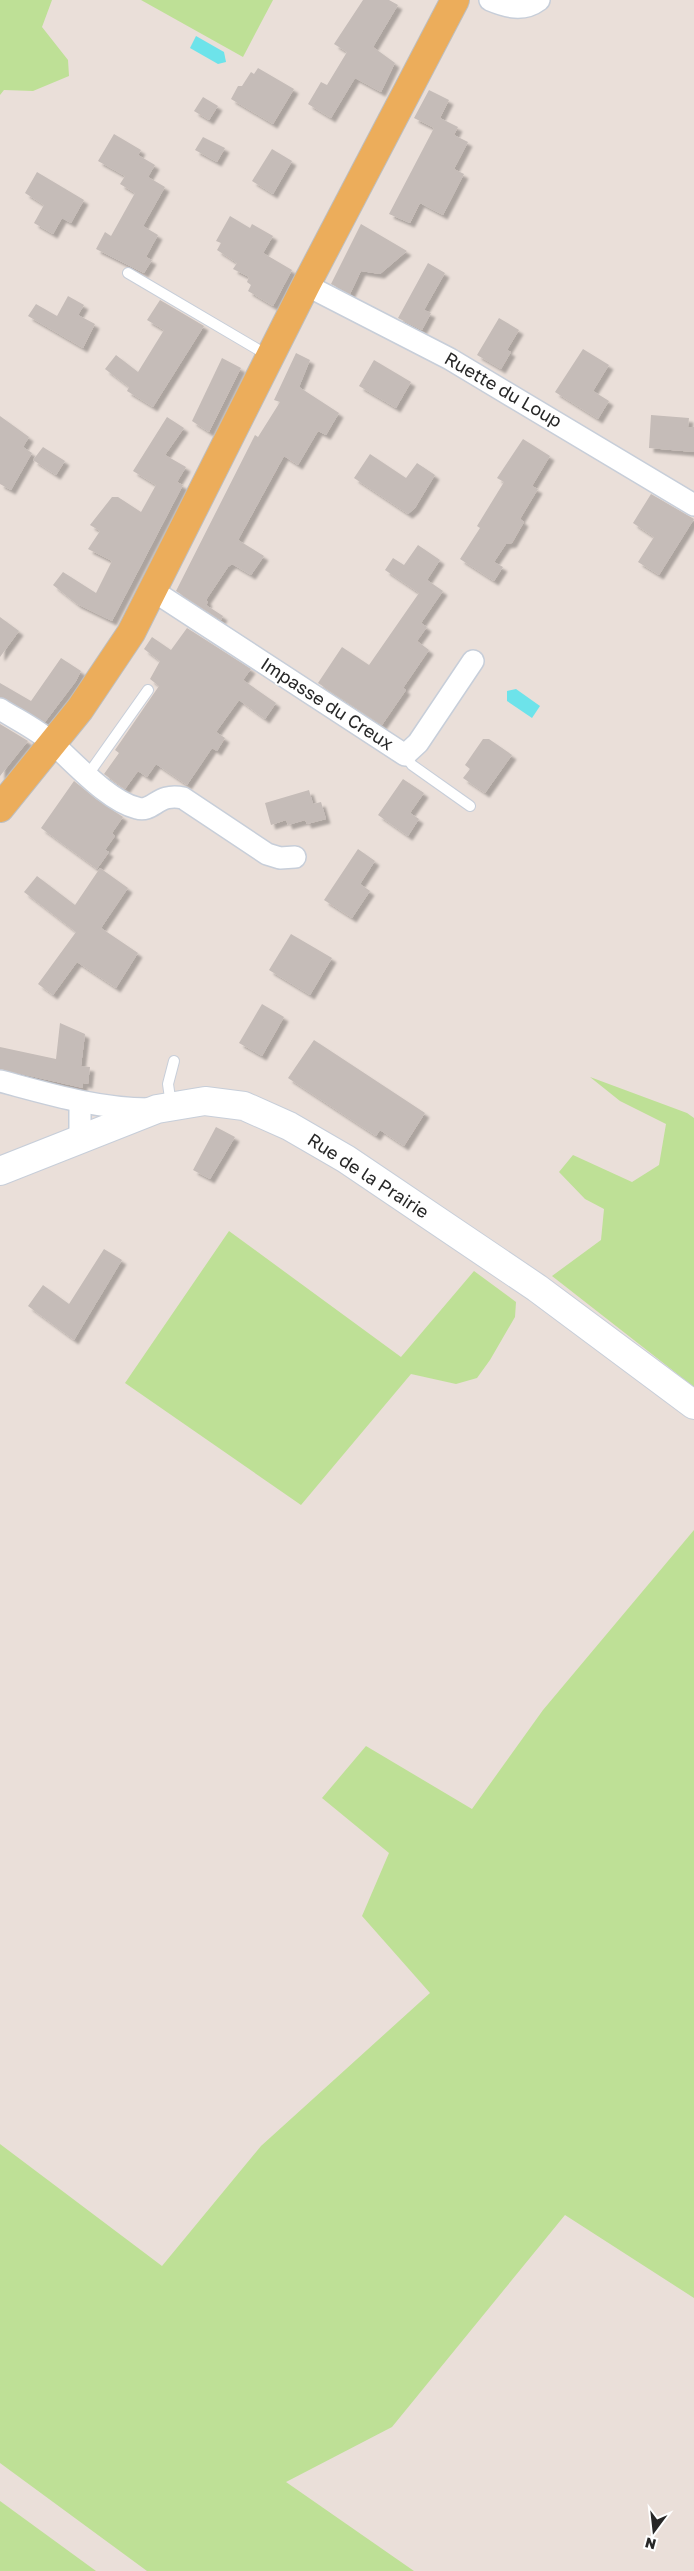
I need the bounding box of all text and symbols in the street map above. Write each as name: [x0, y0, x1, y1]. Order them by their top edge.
street label: Ruette du Loup: [441, 347, 566, 432]
street label: Impasse du Creux: [257, 652, 398, 754]
street label: Rue de la Prairie: [304, 1128, 433, 1223]
north arrow: [629, 2506, 679, 2556]
text: N: [643, 2534, 658, 2554]

